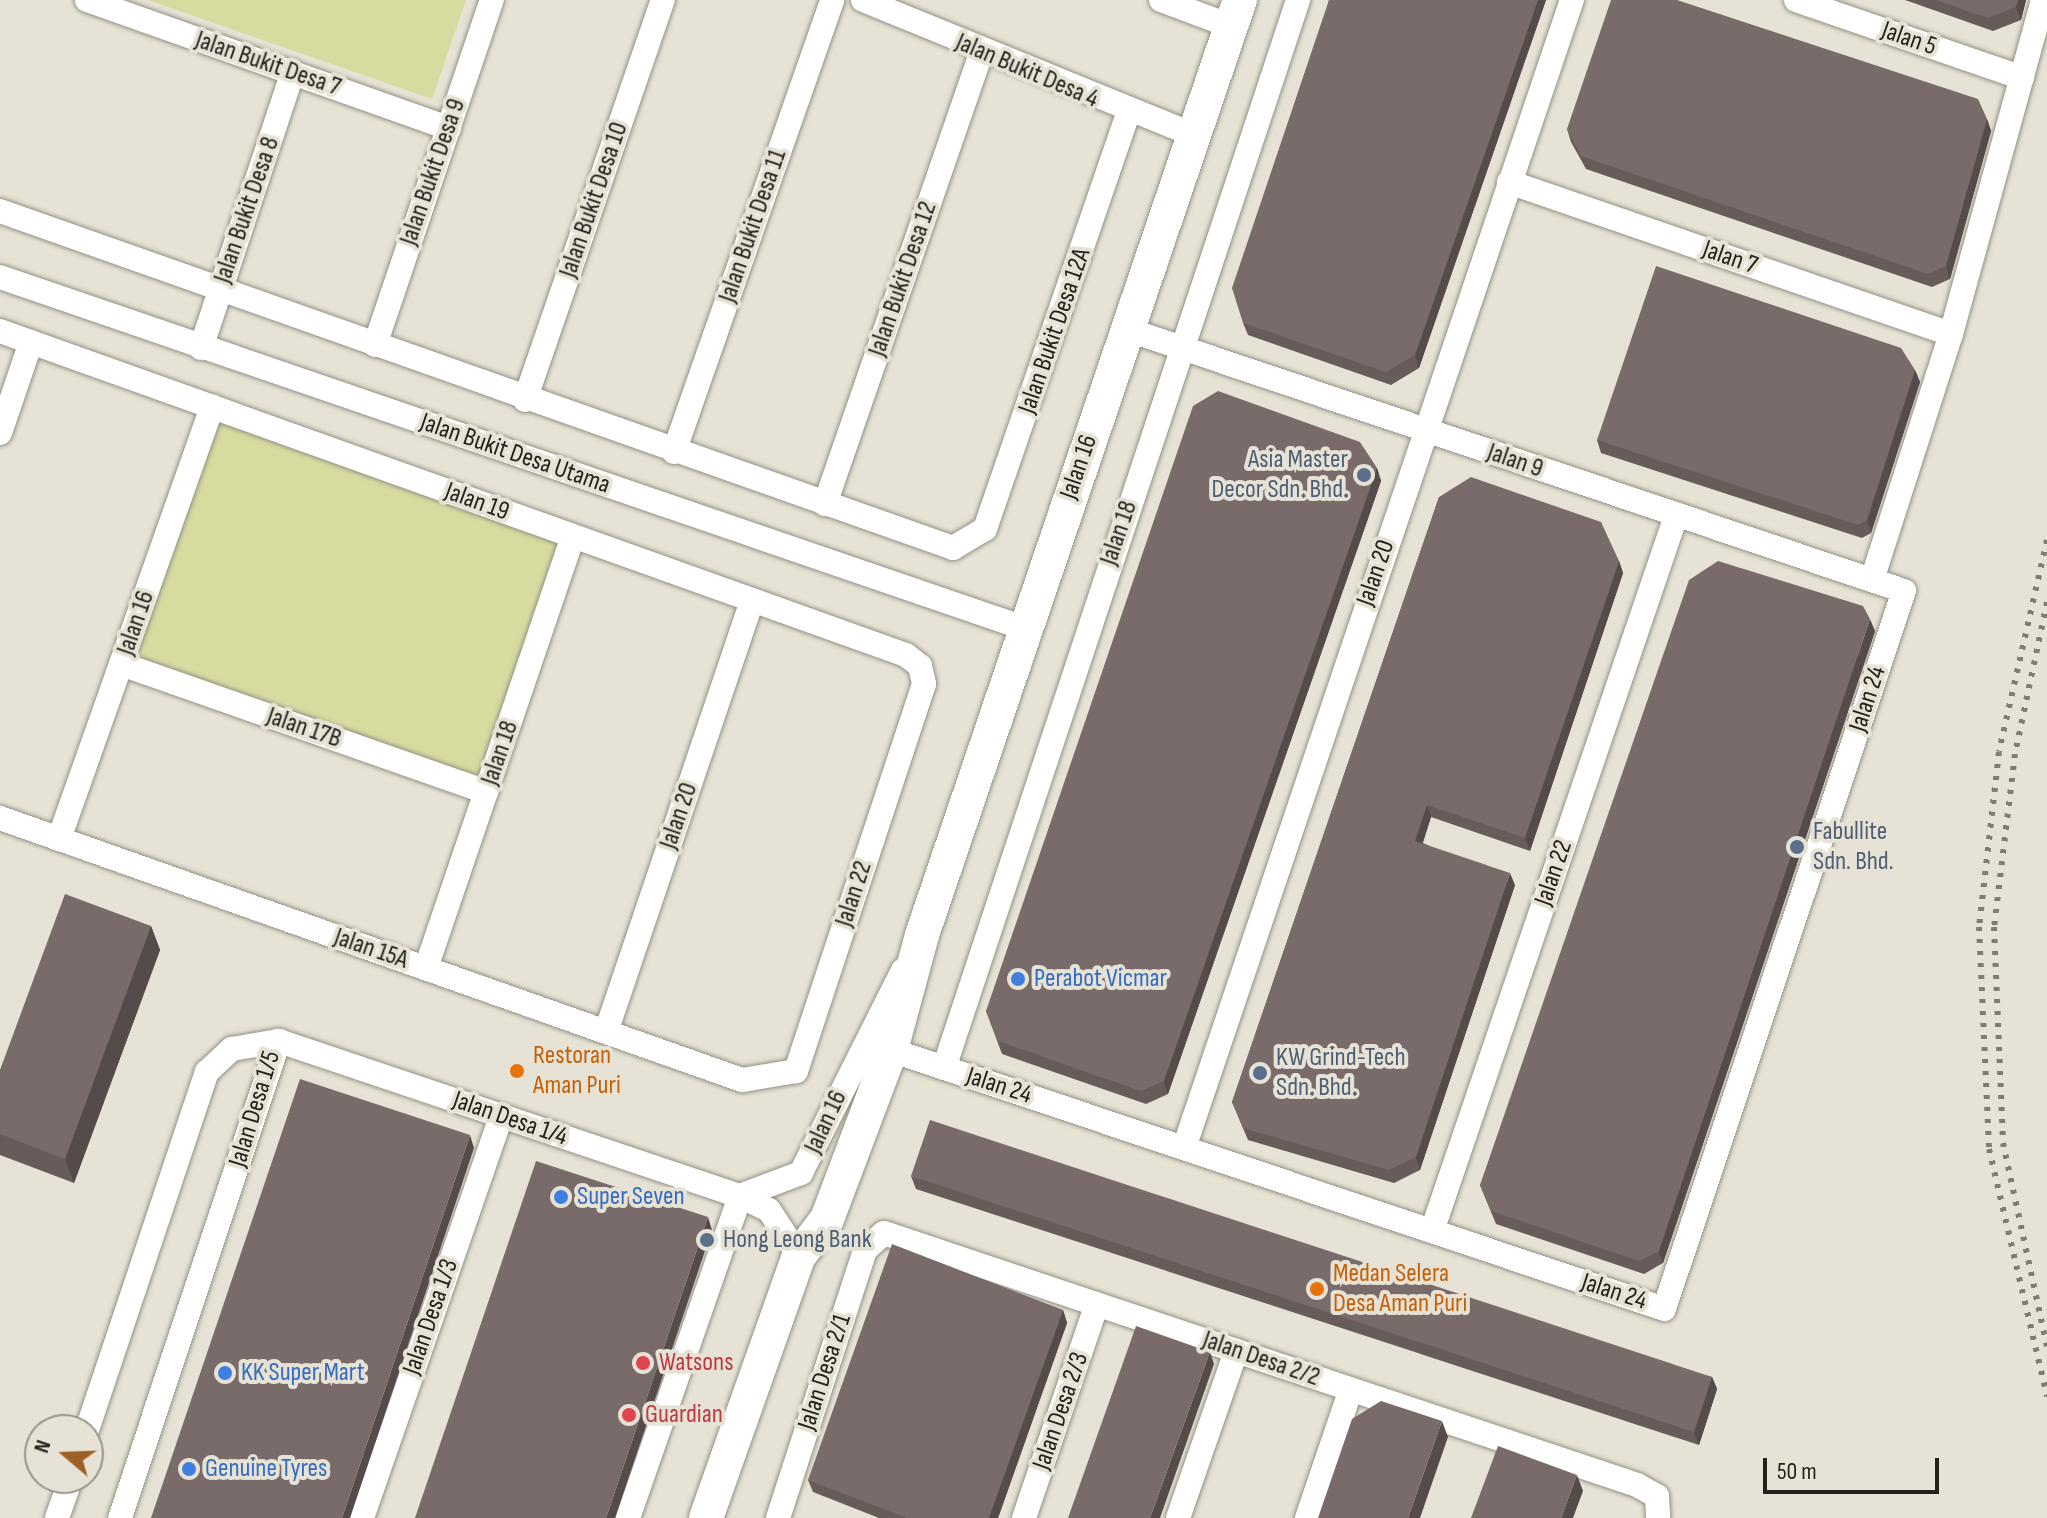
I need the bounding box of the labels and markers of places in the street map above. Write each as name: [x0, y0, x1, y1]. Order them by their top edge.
place label: Asia Master Decor Sdn. Bhd.: [1211, 444, 1348, 506]
marker: Asia Master Decor Sdn. Bhd.: [1355, 466, 1373, 484]
place label: Fabullite Sdn. Bhd.: [1813, 816, 1894, 878]
marker: Fabullite Sdn. Bhd.: [1788, 838, 1806, 856]
place label: Perabot Vicmar: [1034, 963, 1167, 995]
marker: Perabot Vicmar: [1009, 970, 1027, 988]
place label: Restoran Aman Puri: [533, 1040, 621, 1102]
place label: KW Grind-Tech Sdn. Bhd.: [1276, 1042, 1406, 1104]
marker: Restoran Aman Puri: [508, 1062, 526, 1080]
marker: KW Grind-Tech Sdn. Bhd.: [1251, 1064, 1269, 1082]
place label: Super Seven: [577, 1181, 685, 1213]
marker: Super Seven: [552, 1188, 570, 1206]
place label: Hong Leong Bank: [723, 1224, 872, 1256]
marker: Hong Leong Bank: [698, 1231, 716, 1249]
place label: Medan Selera Desa Aman Puri: [1333, 1258, 1467, 1320]
marker: Medan Selera Desa Aman Puri: [1308, 1280, 1326, 1298]
place label: Watsons: [659, 1347, 734, 1379]
marker: Watsons: [634, 1354, 652, 1372]
place label: KK Super Mart: [241, 1357, 365, 1389]
marker: KK Super Mart: [216, 1364, 234, 1382]
place label: Guardian: [645, 1399, 723, 1431]
marker: Guardian: [620, 1406, 638, 1424]
place label: Genuine Tyres: [205, 1453, 327, 1485]
marker: Genuine Tyres: [180, 1460, 198, 1478]

